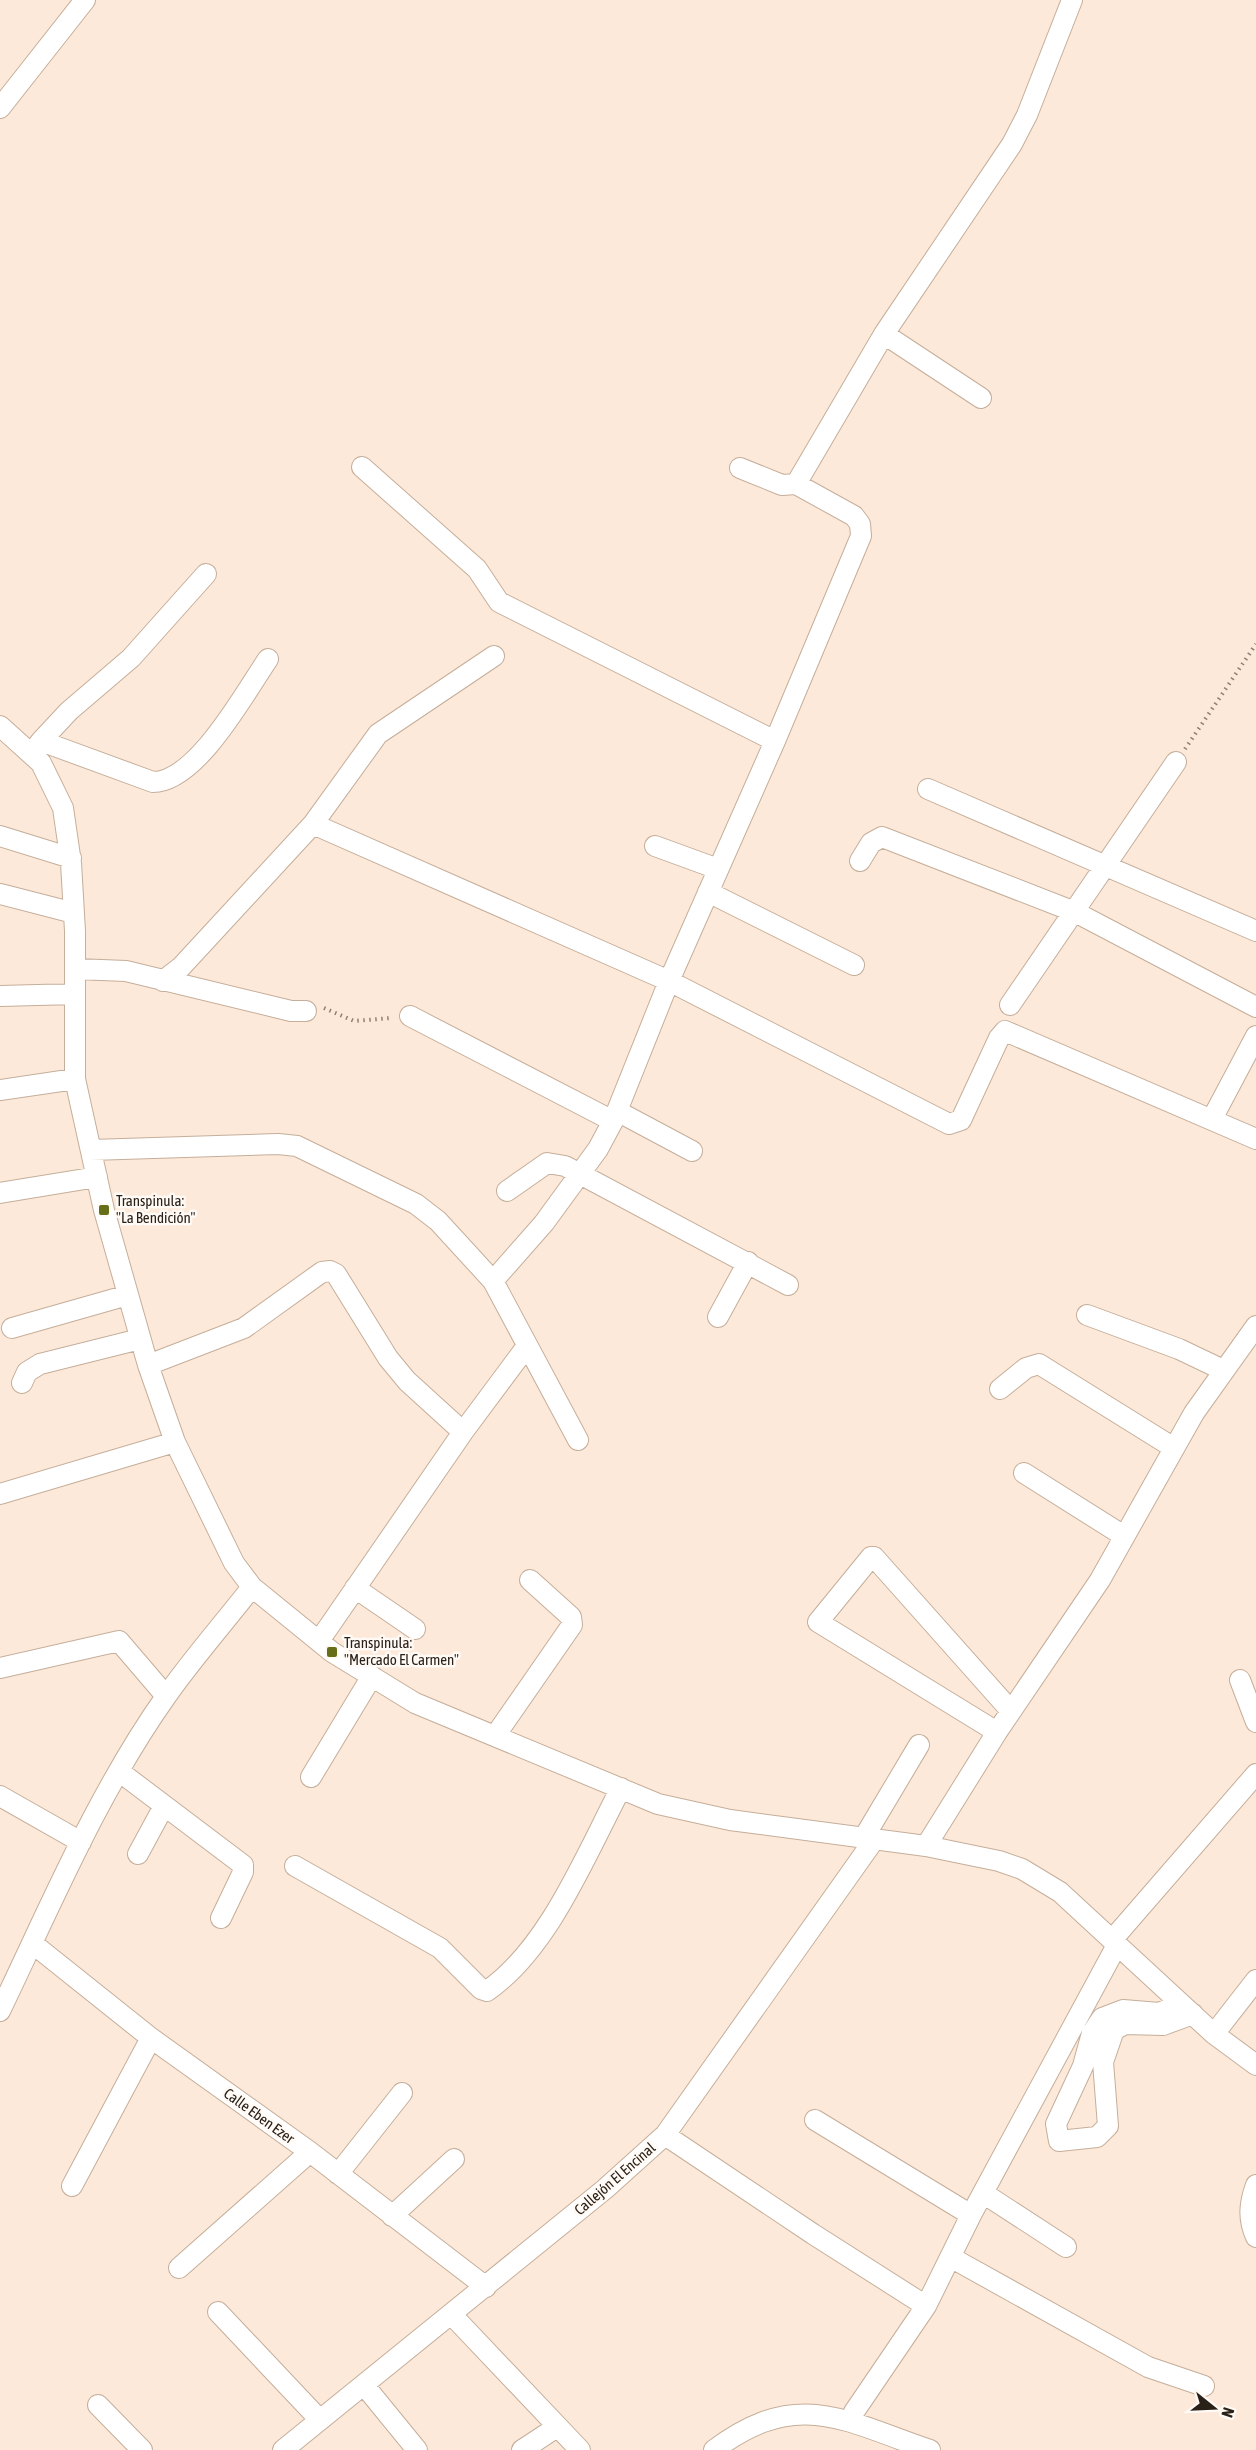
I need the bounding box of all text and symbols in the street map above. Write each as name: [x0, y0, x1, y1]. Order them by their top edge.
place label: Transpinula: "La Bendición": [116, 1192, 196, 1226]
marker: Transpinula: "La Bendición": [97, 1203, 111, 1217]
place label: Transpinula: "Mercado El Carmen": [344, 1634, 459, 1668]
marker: Transpinula: "Mercado El Carmen": [325, 1645, 339, 1659]
street label: Calle Eben Ezer: [221, 2084, 298, 2147]
street label: Callejón El Encinal: [571, 2139, 659, 2218]
north arrow: [1184, 2378, 1244, 2438]
text: N: [1218, 2405, 1238, 2420]

